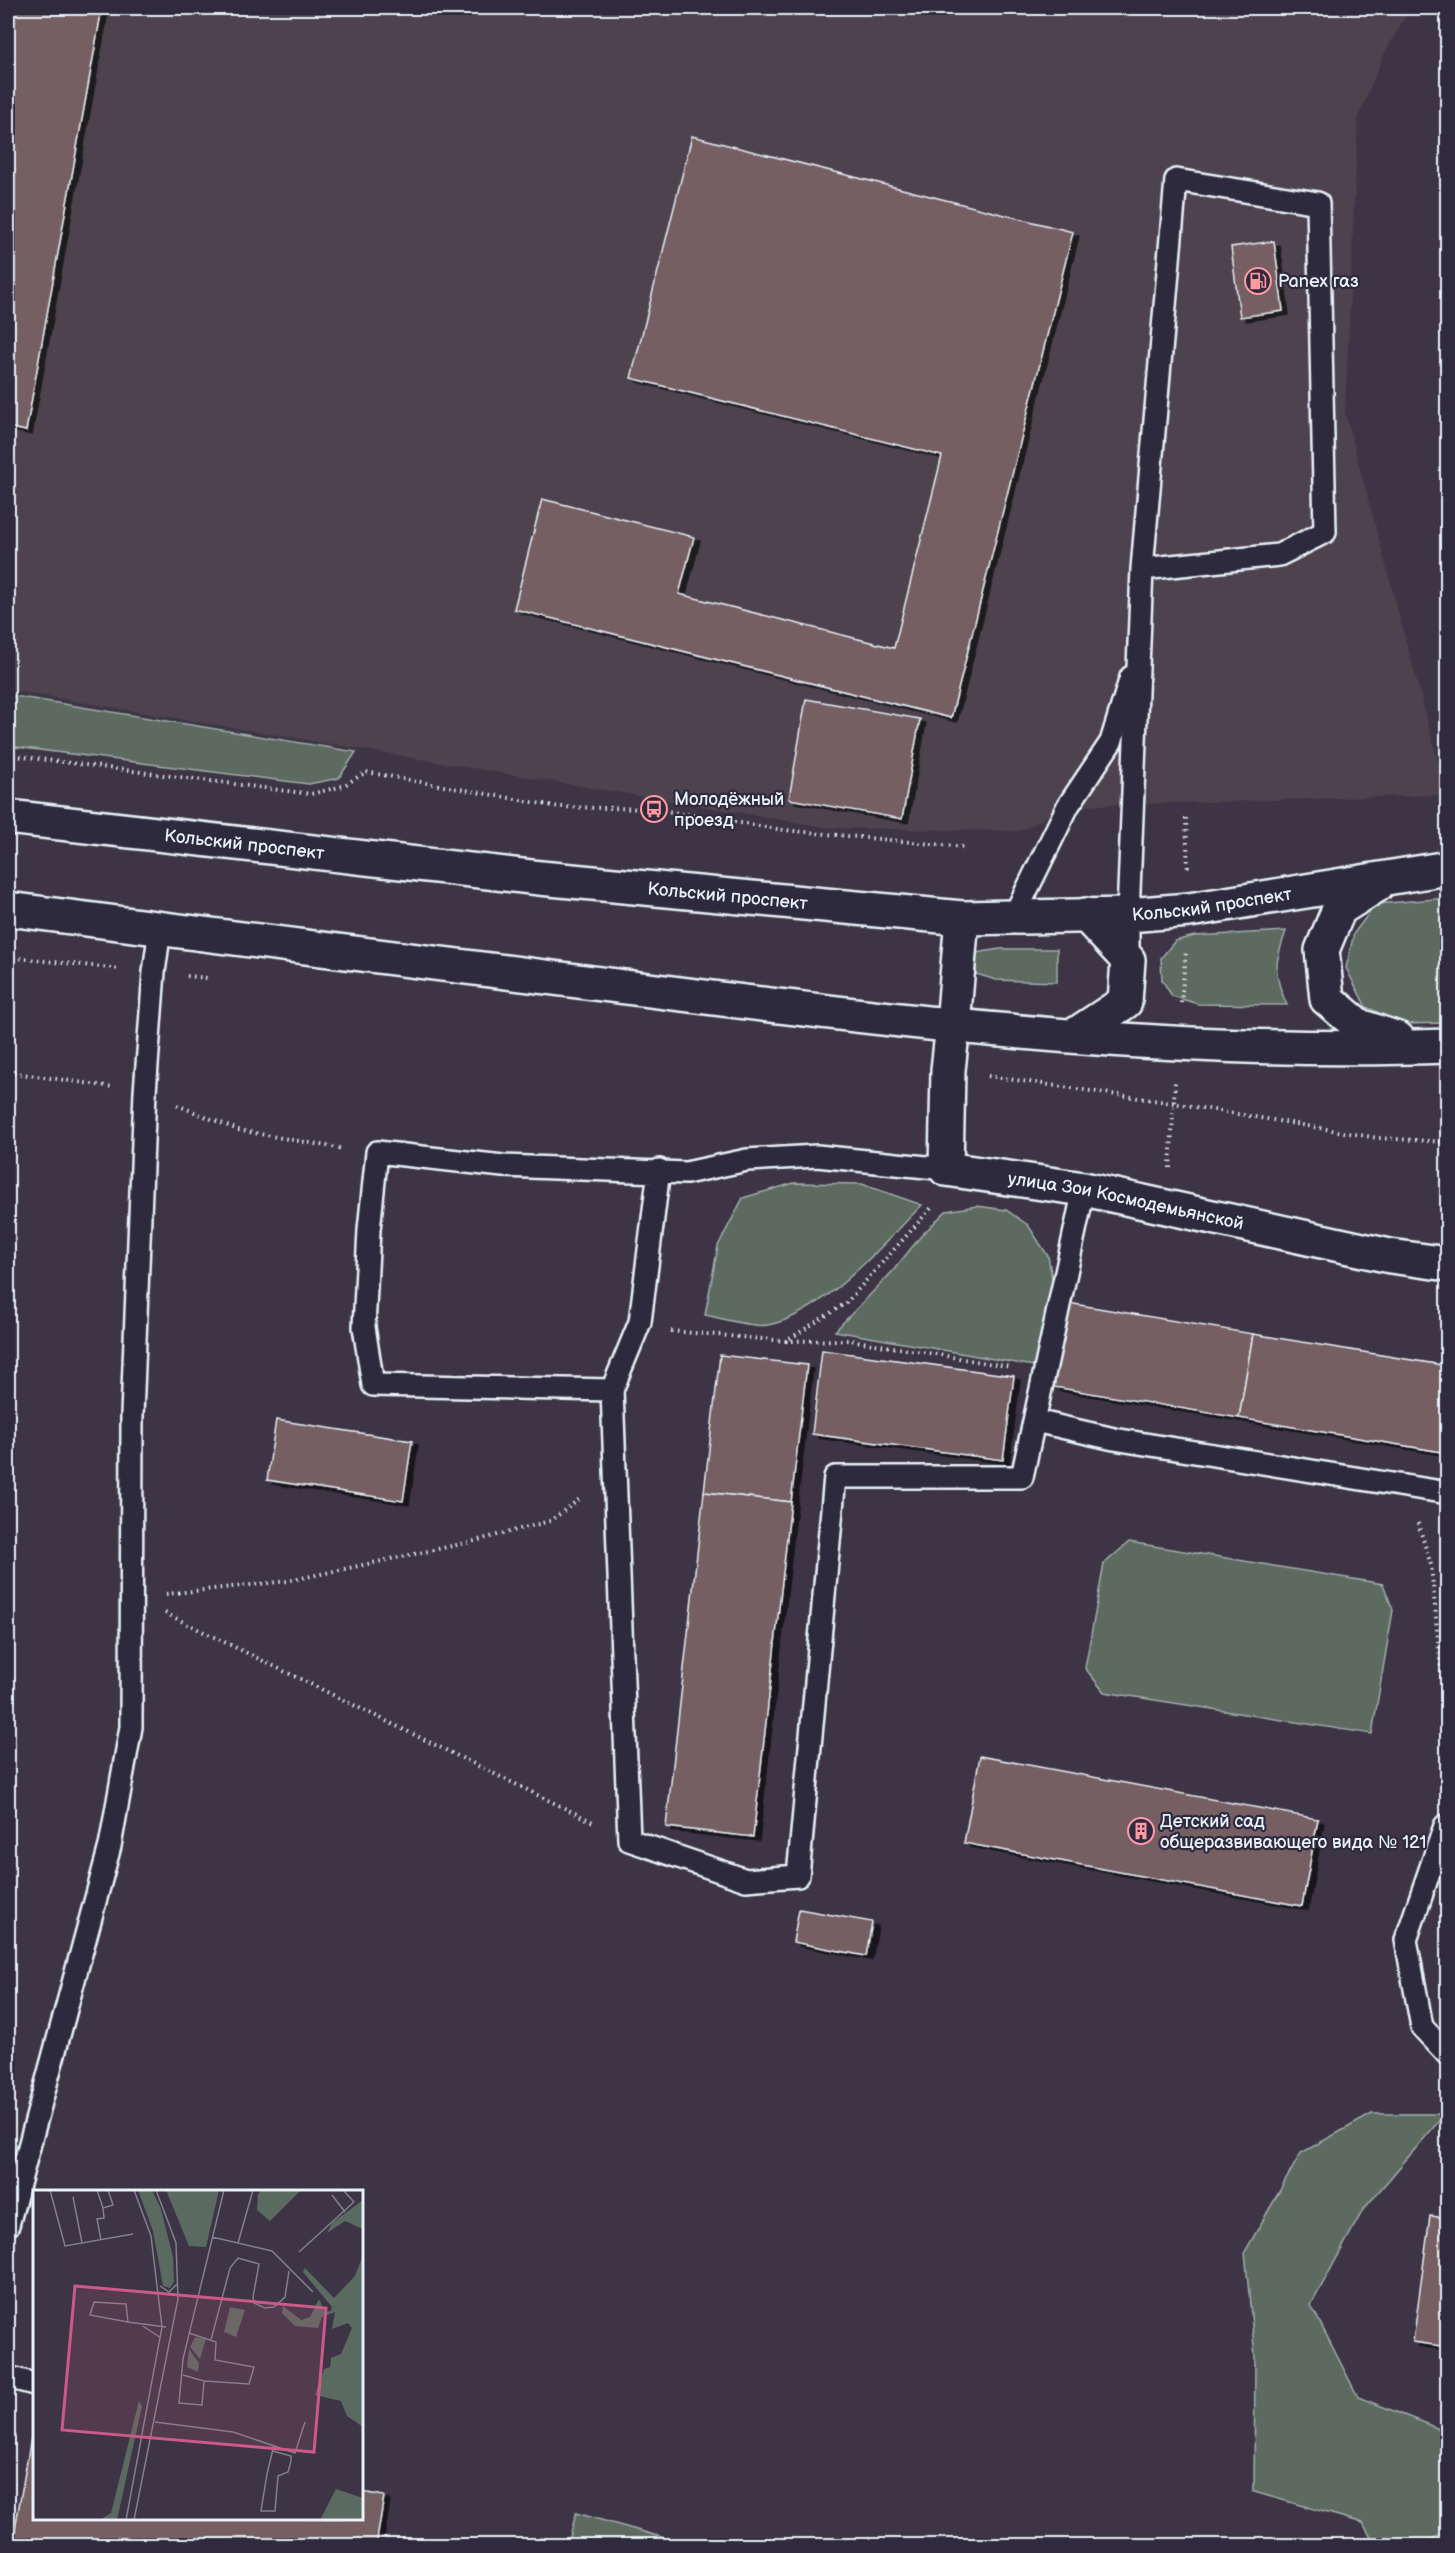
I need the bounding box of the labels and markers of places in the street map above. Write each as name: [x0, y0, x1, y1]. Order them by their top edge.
fuel station icon: Panex газ: [1243, 266, 1273, 296]
place label: Panex газ: [1278, 271, 1359, 292]
place label: Молодёжный проезд: [674, 789, 784, 831]
bus stop icon: Молодёжный проезд: [639, 794, 669, 824]
place label: Детский сад общеразвивающего вида № 121: [1160, 1811, 1426, 1853]
building icon: Детский сад общеразвивающего вида № 121: [1126, 1816, 1156, 1846]

